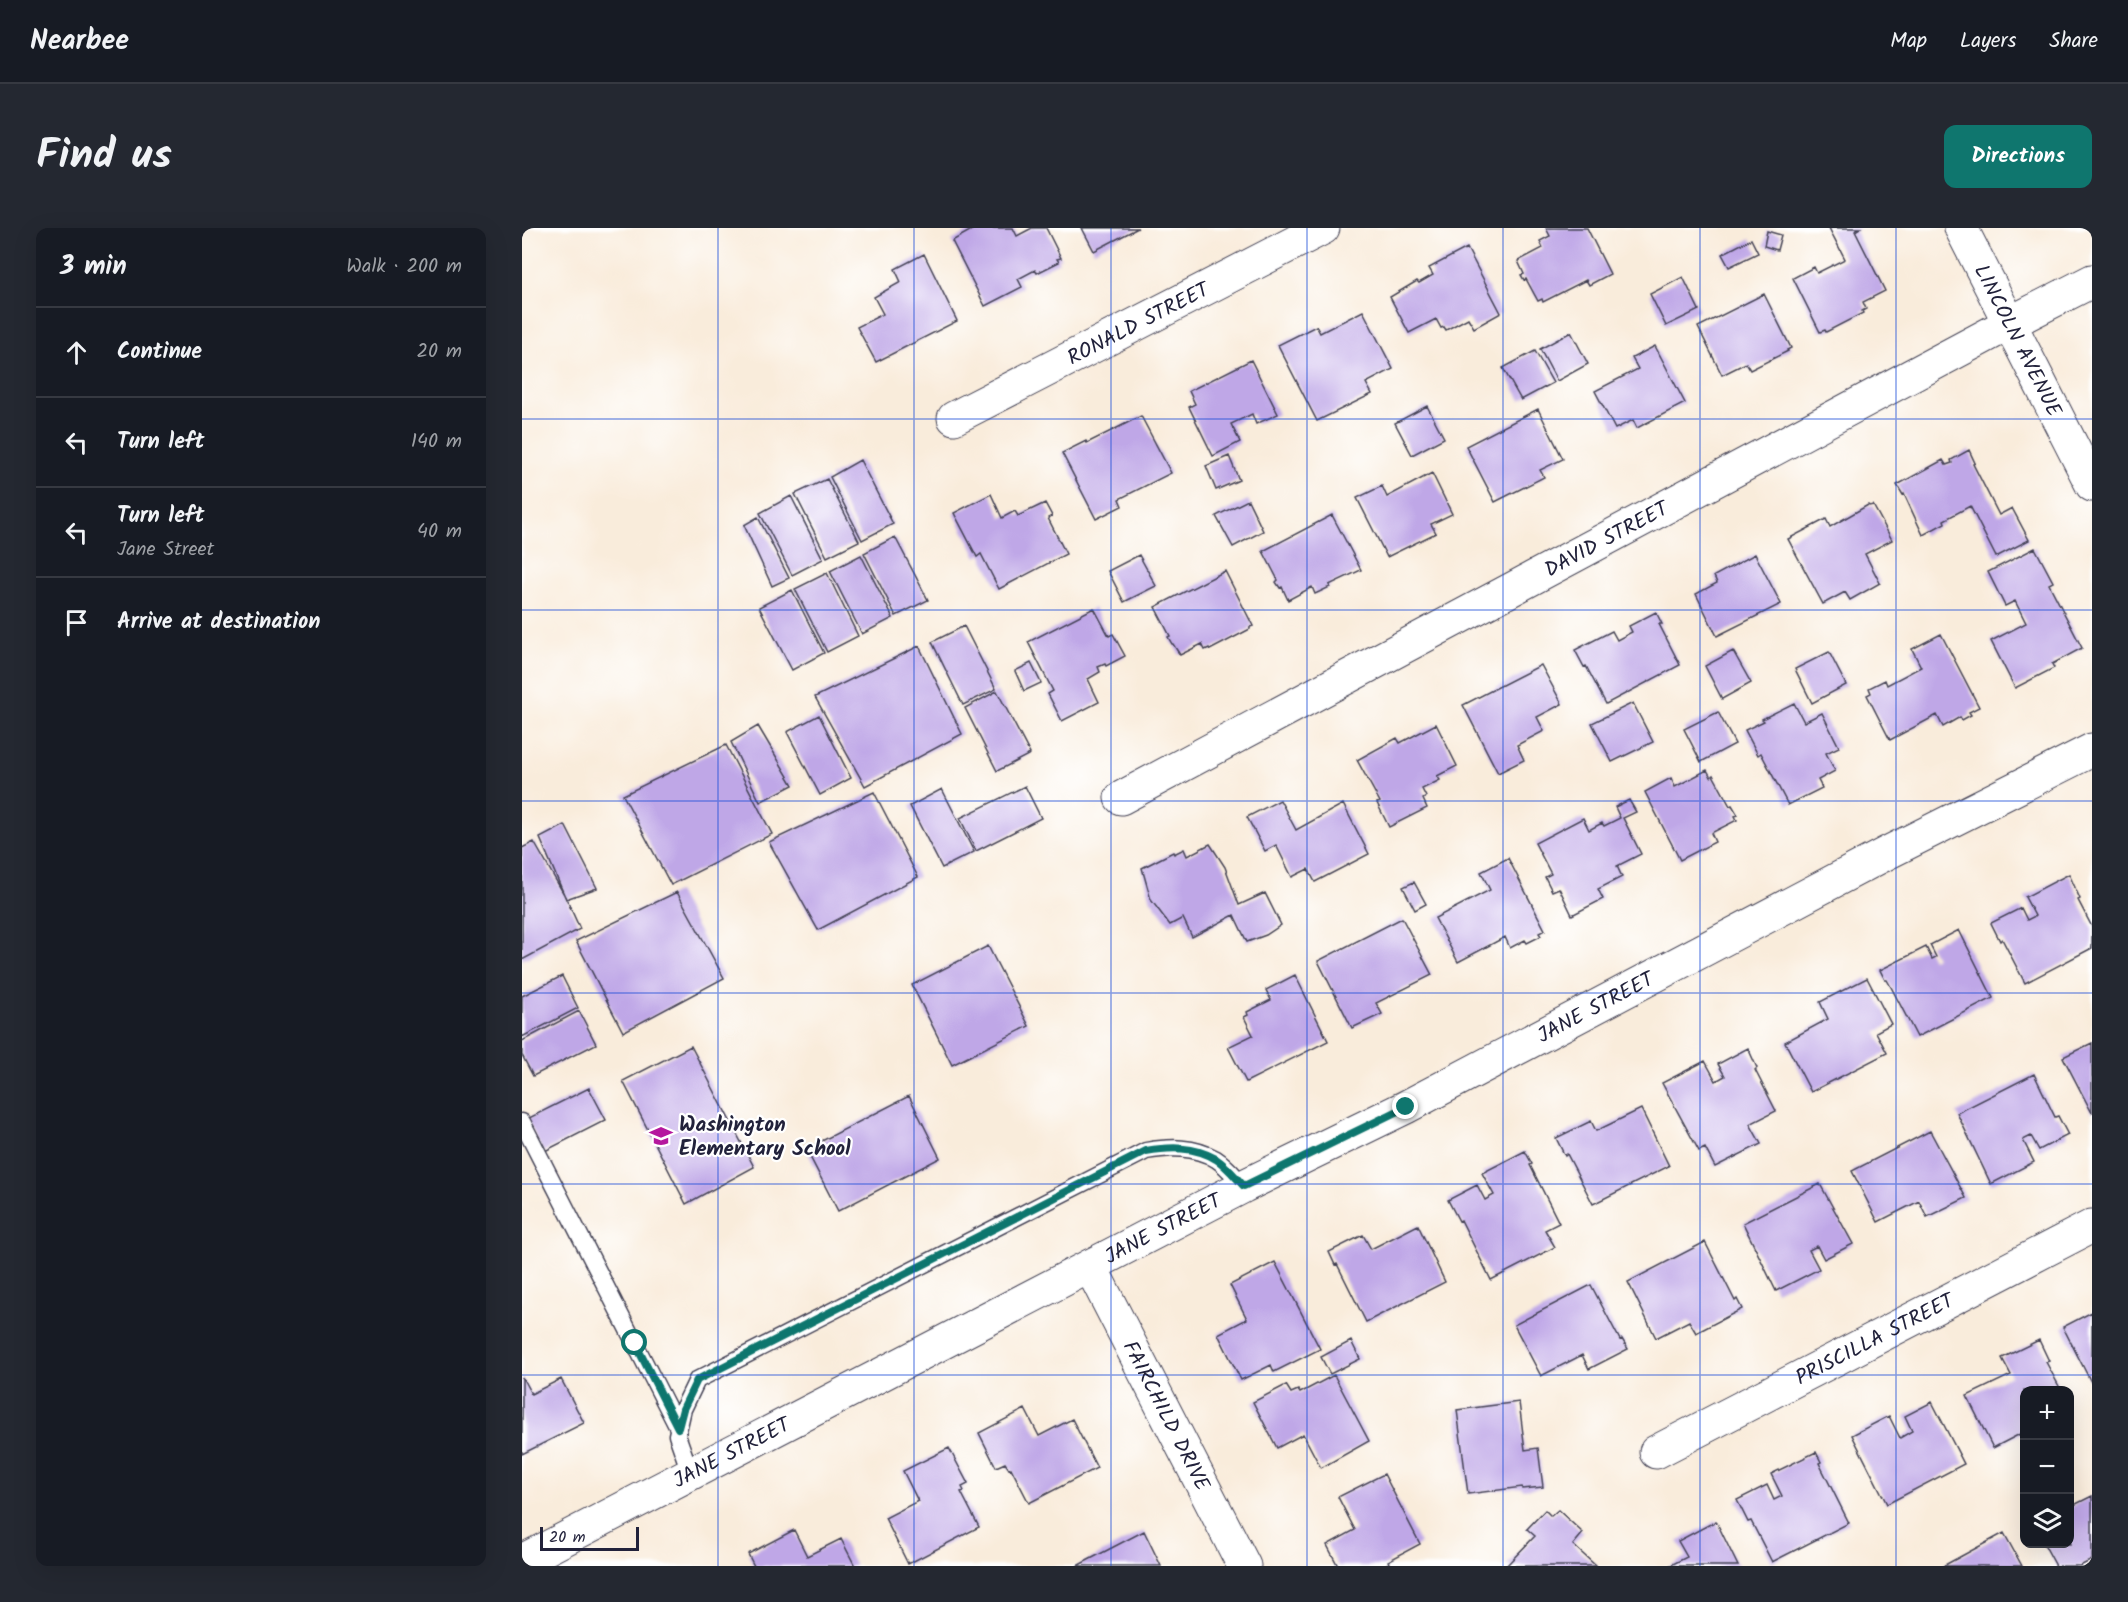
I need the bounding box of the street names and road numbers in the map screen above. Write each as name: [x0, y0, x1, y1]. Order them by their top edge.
street label: LINCOLN AVENUE: [1964, 259, 2070, 424]
street label: RONALD STREET: [1062, 273, 1217, 375]
street label: DAVID STREET: [1539, 493, 1676, 587]
street label: JANE STREET: [1532, 963, 1662, 1053]
street label: JANE STREET: [1099, 1185, 1229, 1274]
street label: PRISCILLA STREET: [1790, 1284, 1962, 1395]
street label: FAIRCHILD DRIVE: [1113, 1335, 1218, 1498]
street label: JANE STREET: [668, 1409, 798, 1498]

